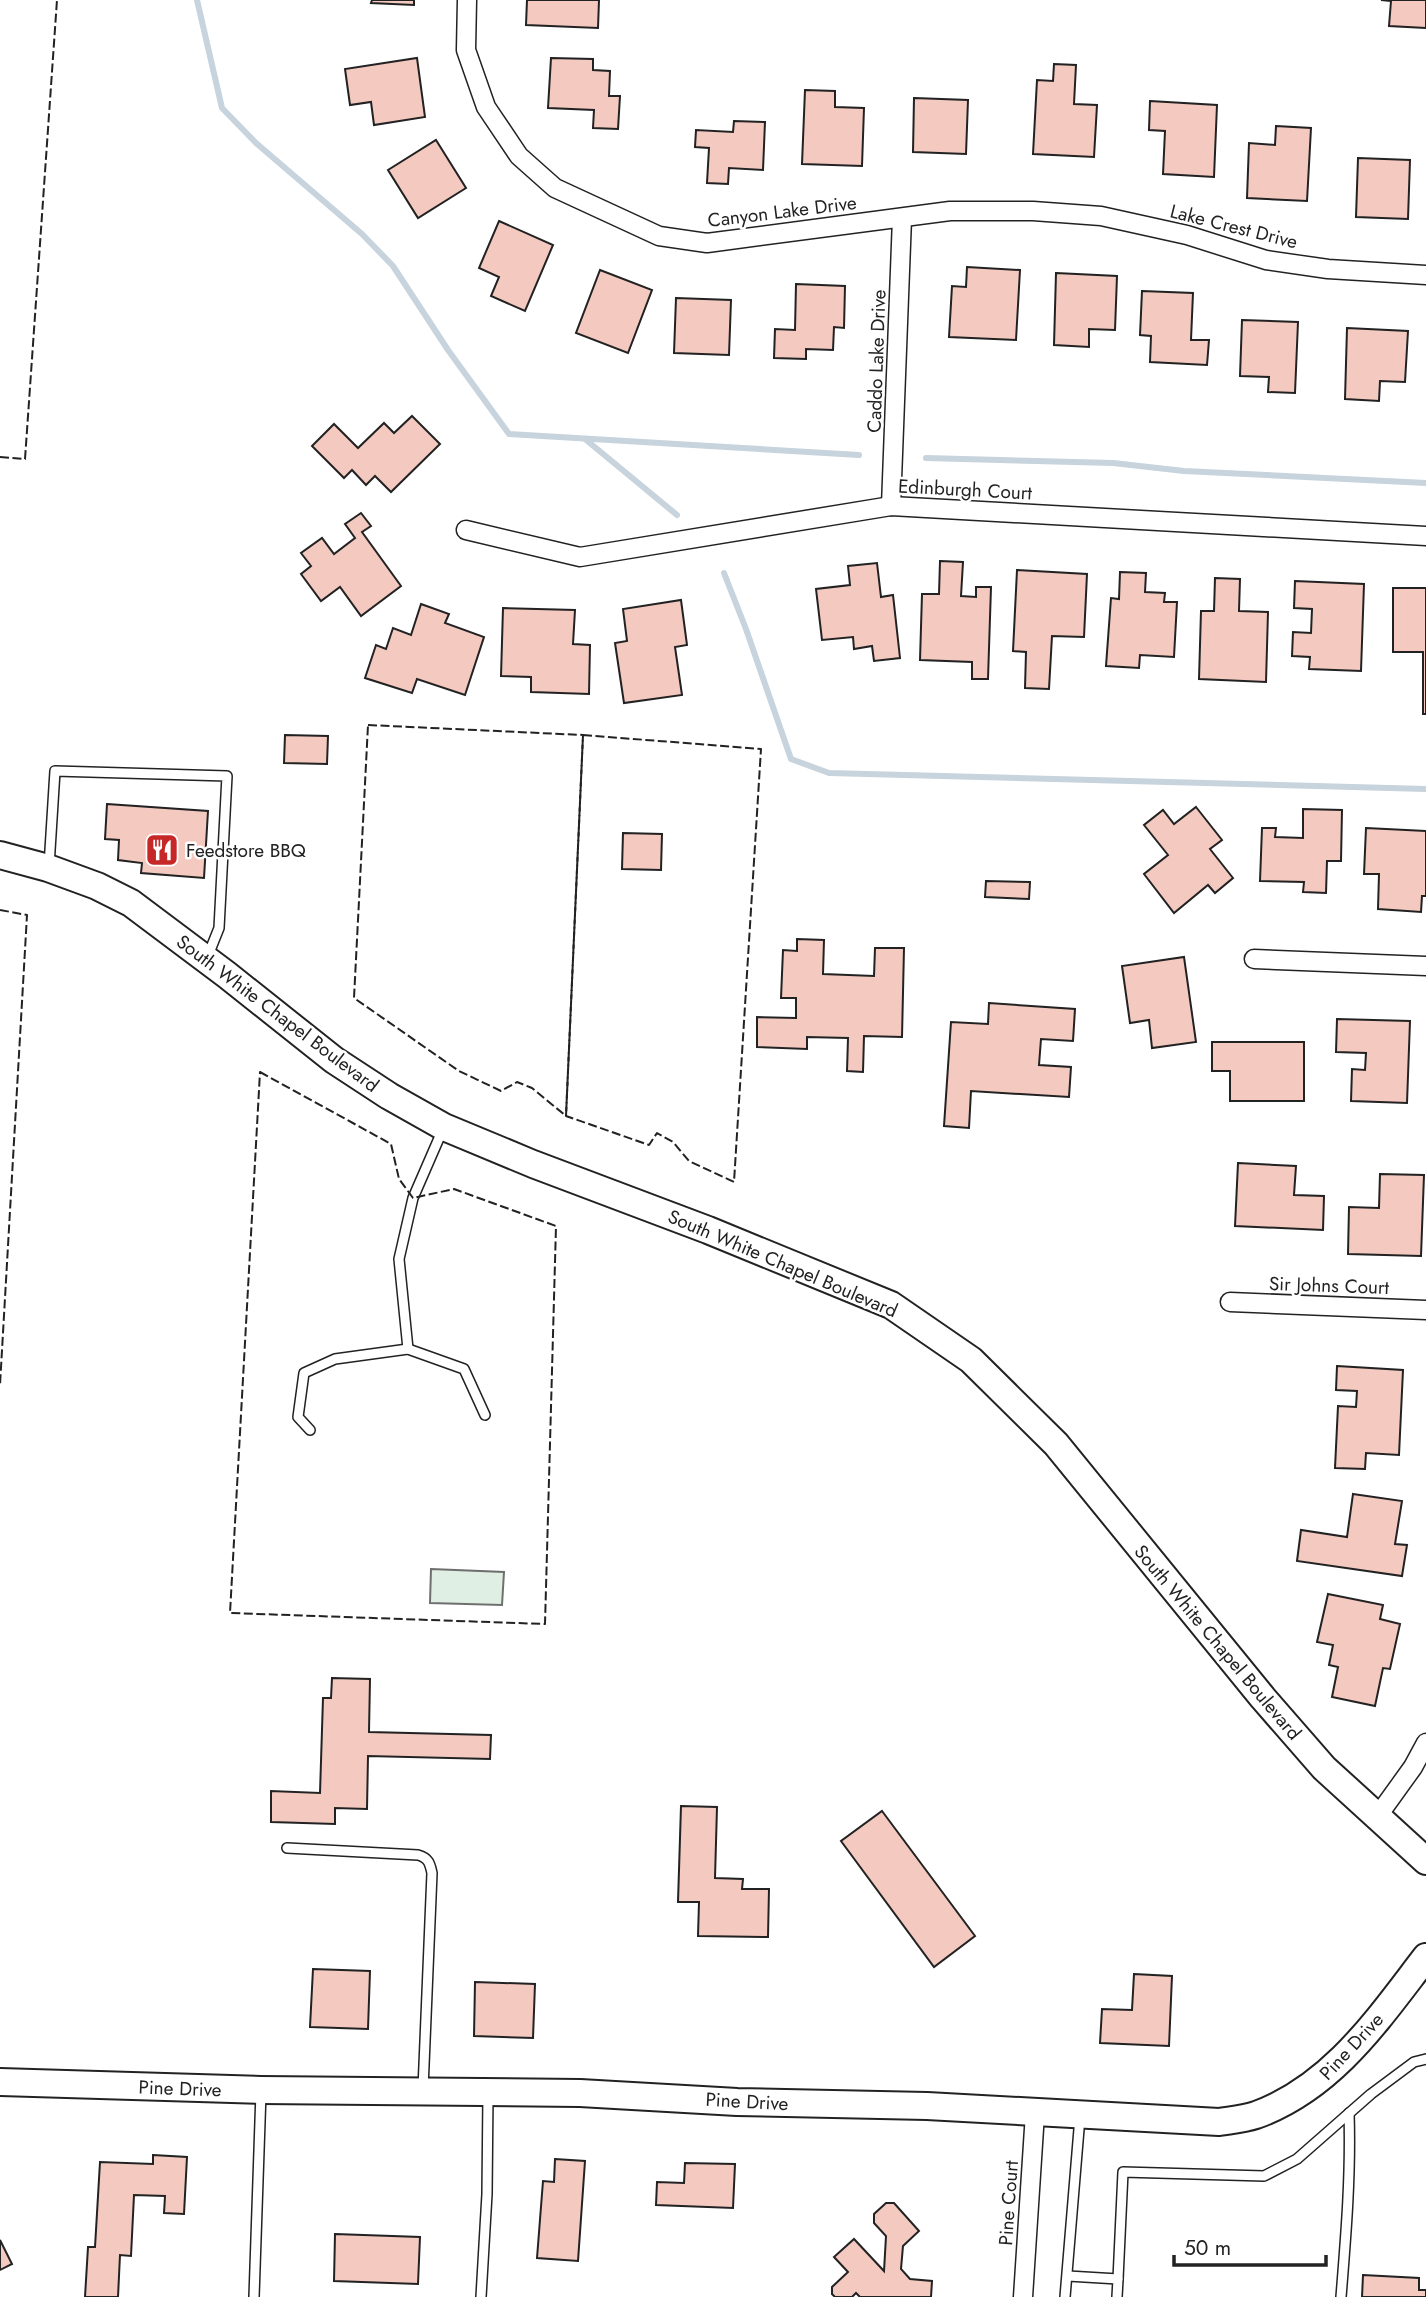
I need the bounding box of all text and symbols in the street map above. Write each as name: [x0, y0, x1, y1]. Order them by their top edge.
street label: Canyon Lake Drive: [706, 189, 858, 234]
street label: Lake Crest Drive: [1167, 198, 1301, 255]
street label: Caddo Lake Drive: [861, 289, 893, 433]
street label: Edinburgh Court: [897, 473, 1033, 507]
restaurant icon: Feedstore BBQ: [143, 831, 181, 869]
place label: Feedstore BBQ: [186, 837, 306, 864]
street label: South White Chapel Boulevard: [171, 928, 385, 1099]
street label: South White Chapel Boulevard: [664, 1203, 902, 1324]
street label: Sir Johns Court: [1268, 1270, 1390, 1301]
street label: South White Chapel Boulevard: [1128, 1539, 1307, 1746]
street label: Pine Drive: [1313, 2007, 1390, 2086]
street label: Pine Drive: [138, 2074, 222, 2103]
street label: Pine Drive: [705, 2086, 789, 2117]
street label: Pine Court: [992, 2159, 1025, 2247]
scale bar: [1174, 2224, 1326, 2268]
text: 50 m: [1184, 2233, 1231, 2263]

